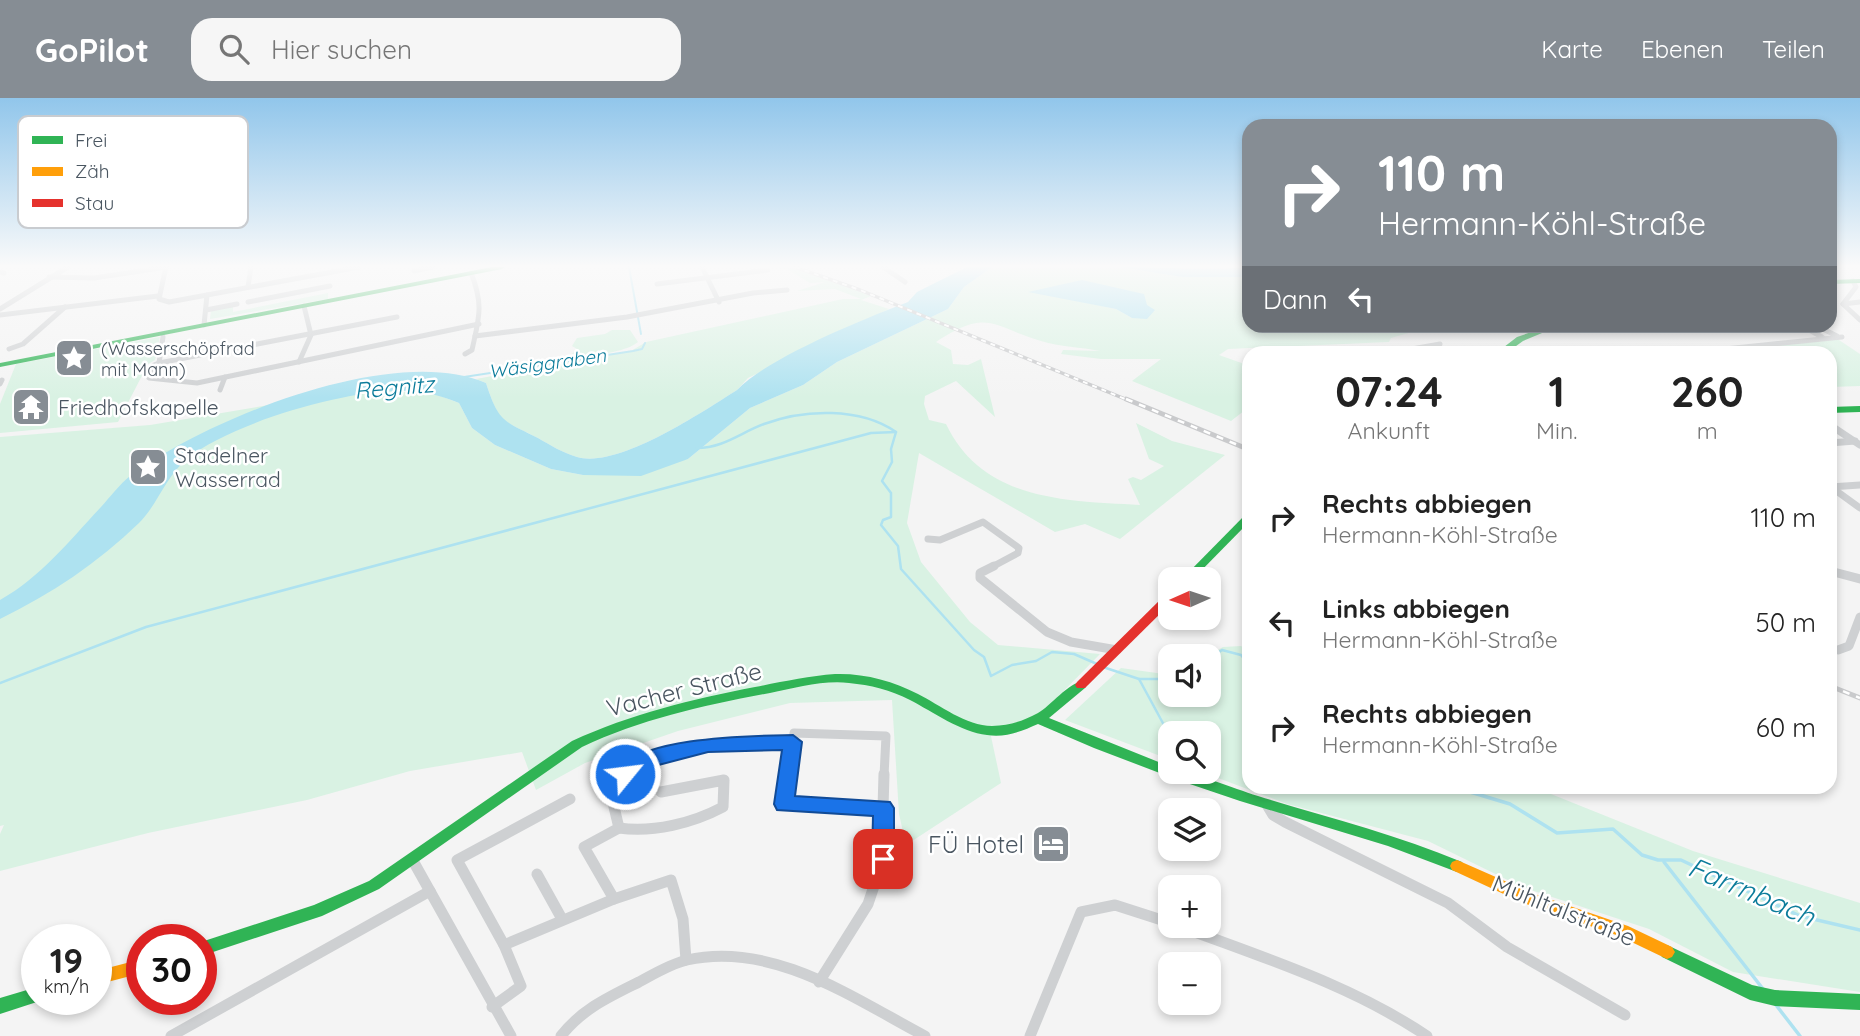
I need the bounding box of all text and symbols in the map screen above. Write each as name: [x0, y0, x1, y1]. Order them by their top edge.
search box: [191, 18, 681, 81]
text: GoPilot: [35, 29, 149, 70]
icon: search: [215, 30, 253, 68]
text: Hier suchen: [271, 33, 412, 66]
text: Karte: [1541, 34, 1603, 64]
text: Ebenen: [1641, 34, 1724, 64]
text: Teilen: [1762, 34, 1825, 64]
legend: [18, 116, 248, 228]
text: Frei: [75, 128, 107, 152]
text: 110 m: [1378, 142, 1505, 203]
icon: right: [1263, 147, 1354, 238]
text: Zäh: [75, 159, 110, 183]
text: Stau: [75, 191, 114, 215]
text: Hermann-Köhl-Straße: [1378, 203, 1706, 243]
icon: left: [1342, 280, 1380, 318]
text: Dann: [1263, 283, 1328, 316]
place icon: (Wasserschöpfrad mit Mann): [53, 337, 95, 379]
place label: (Wasserschöpfrad mit Mann): [101, 337, 255, 381]
water label: Wäsiggraben: [487, 343, 608, 383]
text: 07:24: [1335, 365, 1443, 418]
text: 1: [1548, 365, 1565, 418]
text: 260: [1671, 365, 1744, 418]
water label: Regnitz: [353, 369, 437, 405]
temple icon: Friedhofskapelle: [10, 386, 52, 428]
place label: Friedhofskapelle: [58, 394, 219, 420]
text: Ankunft: [1348, 416, 1430, 445]
text: Min.: [1536, 416, 1577, 445]
text: m: [1697, 416, 1718, 445]
place label: Stadelner Wasserrad: [175, 442, 281, 492]
place icon: Stadelner Wasserrad: [127, 446, 169, 488]
text: Rechts abbiegen: [1322, 487, 1532, 520]
icon: right: [1263, 499, 1301, 537]
text: 110 m: [1750, 501, 1816, 534]
text: Hermann-Köhl-Straße: [1322, 520, 1558, 549]
north arrow: [1158, 567, 1222, 630]
map controls: [1158, 567, 1221, 1015]
text: Links abbiegen: [1322, 592, 1510, 625]
icon: left: [1263, 604, 1301, 642]
text: 50 m: [1756, 606, 1816, 639]
text: Hermann-Köhl-Straße: [1322, 625, 1558, 654]
button: sound: [1158, 644, 1221, 707]
street label: Vacher Straße: [603, 655, 765, 723]
text: Rechts abbiegen: [1322, 697, 1532, 730]
icon: right: [1263, 709, 1301, 747]
text: 60 m: [1756, 711, 1816, 744]
button: search: [1158, 721, 1221, 784]
text: Hermann-Köhl-Straße: [1322, 730, 1558, 759]
position arrow: [588, 737, 662, 811]
button: layers: [1158, 798, 1221, 861]
hotel icon: FÜ Hotel: [1030, 823, 1072, 865]
pin: [853, 829, 913, 889]
place label: FÜ Hotel: [928, 829, 1024, 859]
icon: arrive: [864, 840, 902, 878]
water label: Farrnbach: [1683, 849, 1822, 934]
street label: Mühltalstraße: [1488, 868, 1640, 952]
button: +: [1158, 875, 1221, 938]
speed limit sign: 30: [126, 924, 217, 1015]
text: 19: [50, 938, 83, 982]
button: −: [1158, 952, 1221, 1015]
text: km/h: [44, 975, 89, 998]

